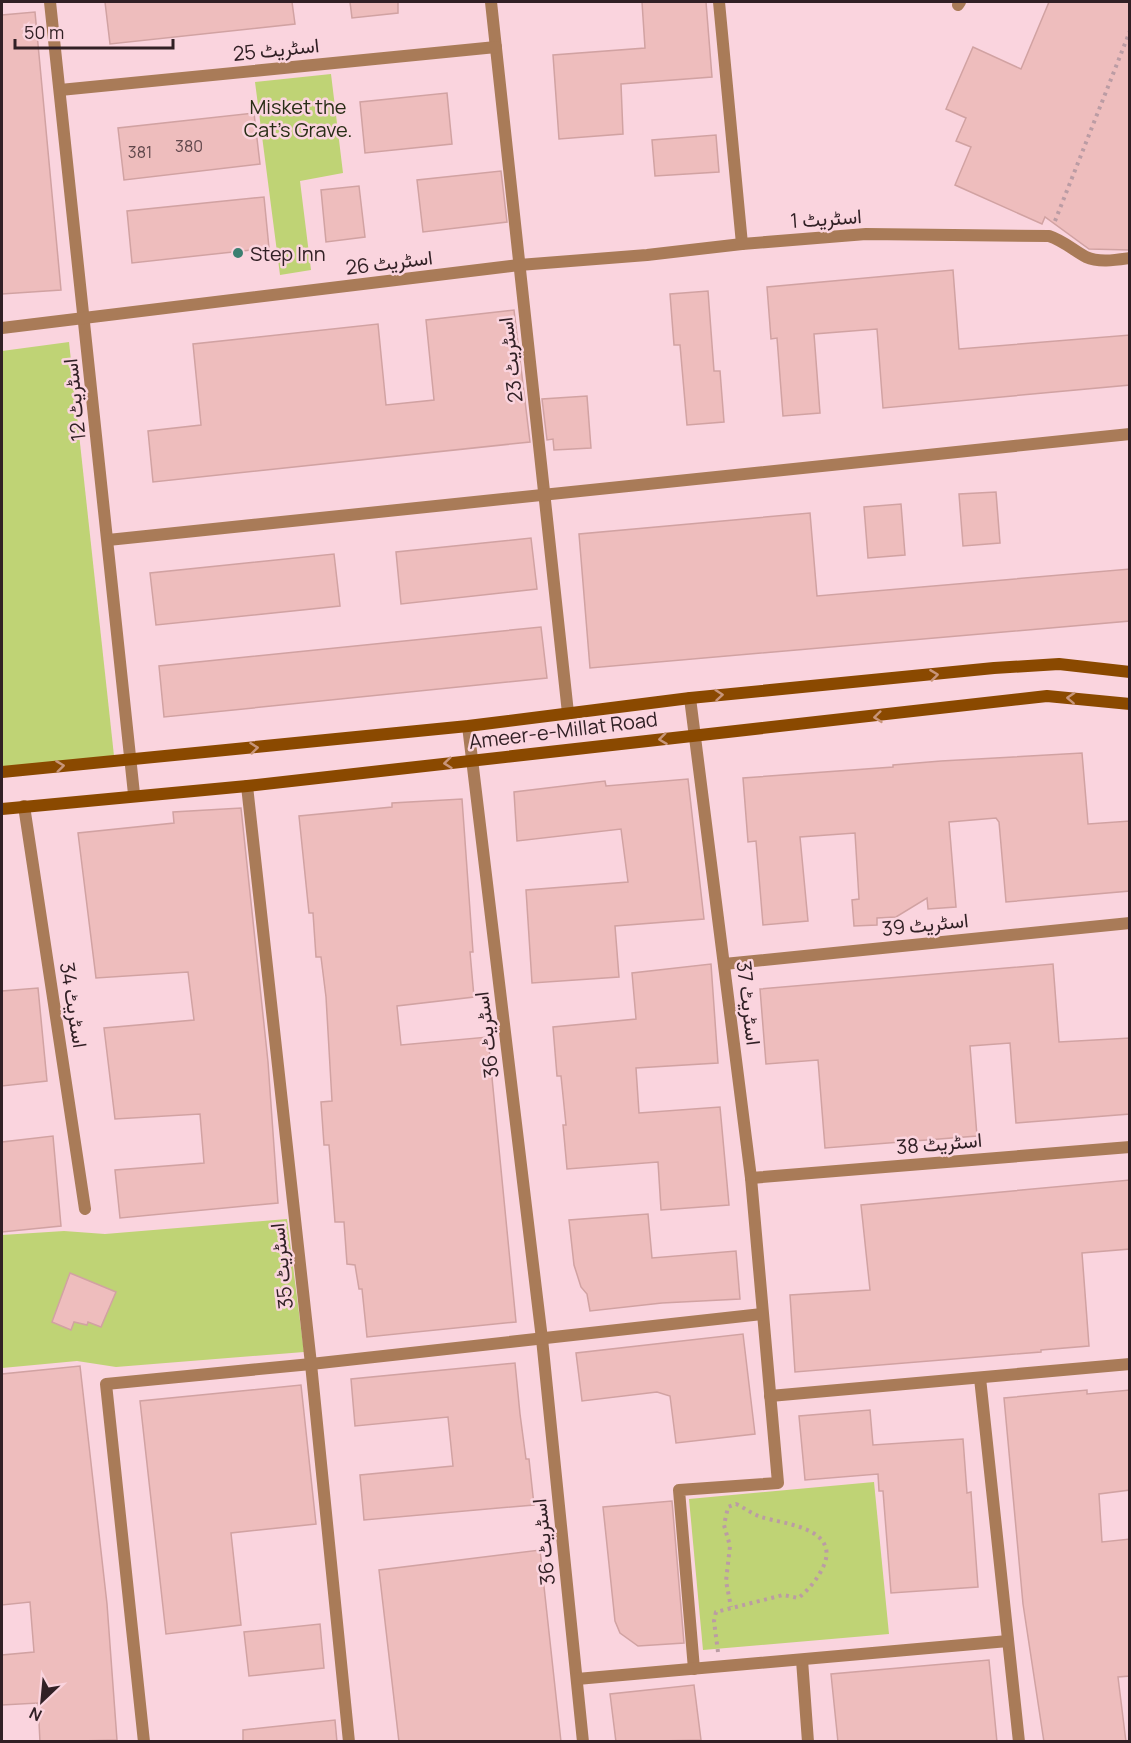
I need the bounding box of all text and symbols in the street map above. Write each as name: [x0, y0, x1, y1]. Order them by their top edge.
scale bar: [15, 12, 172, 50]
text: 50 m: [24, 20, 64, 44]
street label: اسٹریٹ 25: [231, 31, 321, 67]
park label: Misket the Cat's Grave.: [244, 93, 352, 143]
house number: 380: [175, 135, 203, 157]
house number: 381: [128, 141, 152, 163]
street label: اسٹریٹ 1: [789, 202, 863, 234]
place label: Step Inn: [250, 240, 326, 267]
street label: اسٹریٹ 26: [344, 243, 434, 281]
marker: Step Inn: [231, 246, 245, 260]
street label: اسٹریٹ 23: [491, 316, 529, 404]
street label: اسٹریٹ 12: [56, 357, 92, 443]
one-way arrow: [929, 669, 938, 682]
one-way arrow: [714, 689, 723, 702]
one-way arrow: [1067, 691, 1076, 704]
street label: Ameer-e-Millat Road: [467, 705, 659, 755]
one-way arrow: [873, 710, 882, 723]
one-way arrow: [658, 732, 667, 744]
one-way arrow: [249, 742, 258, 755]
one-way arrow: [444, 756, 453, 769]
one-way arrow: [55, 760, 64, 773]
street label: اسٹریٹ 39: [880, 906, 970, 942]
street label: اسٹریٹ 37: [730, 959, 768, 1047]
street label: اسٹریٹ 34: [54, 960, 94, 1050]
street label: اسٹریٹ 36: [467, 990, 505, 1080]
street label: اسٹریٹ 38: [895, 1126, 983, 1160]
street label: اسٹریٹ 35: [263, 1222, 299, 1310]
street label: اسٹریٹ 36: [525, 1497, 561, 1587]
north arrow: [12, 1671, 72, 1731]
text: N: [25, 1702, 45, 1727]

